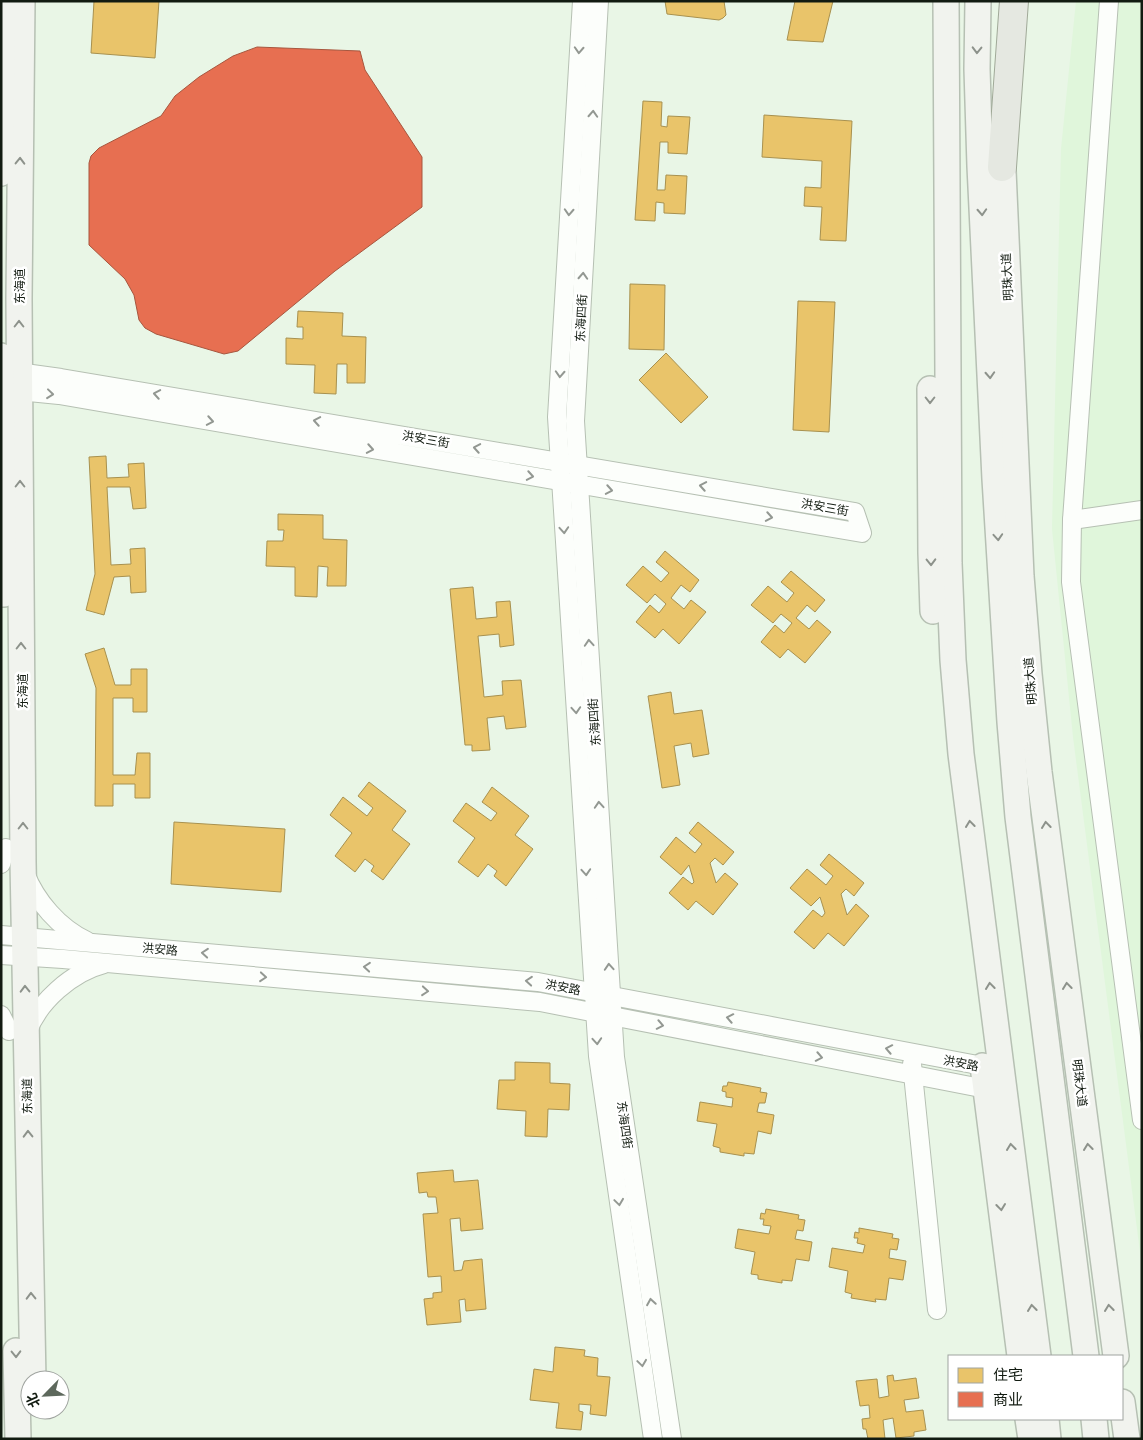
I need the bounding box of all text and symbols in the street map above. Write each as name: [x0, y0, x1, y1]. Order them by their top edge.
one-way arrow: [574, 46, 585, 54]
one-way arrow: [972, 46, 983, 54]
one-way arrow: [587, 110, 598, 118]
one-way arrow: [15, 157, 26, 165]
one-way arrow: [564, 208, 575, 216]
one-way arrow: [977, 209, 987, 217]
street label: 明珠大道: [998, 253, 1016, 301]
street label: 东海道: [12, 268, 27, 304]
one-way arrow: [578, 272, 589, 280]
street label: 东海四街: [572, 294, 590, 342]
one-way arrow: [14, 320, 24, 328]
one-way arrow: [554, 371, 565, 379]
one-way arrow: [984, 371, 995, 379]
one-way arrow: [46, 388, 54, 399]
one-way arrow: [153, 389, 161, 400]
one-way arrow: [925, 396, 935, 404]
one-way arrow: [206, 416, 215, 426]
one-way arrow: [313, 416, 321, 427]
street label: 洪安三街: [401, 427, 451, 451]
one-way arrow: [366, 443, 375, 453]
one-way arrow: [473, 444, 482, 454]
one-way arrow: [526, 471, 535, 481]
one-way arrow: [15, 480, 25, 488]
one-way arrow: [699, 481, 707, 492]
one-way arrow: [605, 484, 613, 494]
street label: 洪安三街: [800, 495, 850, 519]
one-way arrow: [765, 512, 774, 522]
one-way arrow: [559, 526, 570, 534]
one-way arrow: [993, 533, 1004, 541]
one-way arrow: [926, 559, 937, 567]
one-way arrow: [583, 639, 594, 647]
one-way arrow: [16, 642, 26, 650]
street label: 明珠大道: [1020, 656, 1040, 706]
street label: 东海道: [15, 673, 30, 709]
street label: 东海四街: [585, 698, 603, 746]
one-way arrow: [570, 706, 581, 714]
one-way arrow: [593, 801, 604, 809]
one-way arrow: [965, 820, 976, 828]
one-way arrow: [1041, 820, 1052, 828]
one-way arrow: [18, 822, 28, 830]
one-way arrow: [581, 868, 592, 876]
street label: 洪安路: [141, 940, 179, 958]
one-way arrow: [201, 948, 209, 959]
one-way arrow: [363, 962, 371, 973]
one-way arrow: [604, 963, 615, 971]
one-way arrow: [259, 971, 267, 982]
one-way arrow: [525, 976, 533, 987]
street label: 洪安路: [544, 976, 582, 998]
one-way arrow: [985, 981, 996, 989]
one-way arrow: [1062, 981, 1073, 989]
one-way arrow: [19, 985, 30, 993]
one-way arrow: [421, 986, 429, 997]
one-way arrow: [725, 1014, 734, 1024]
one-way arrow: [656, 1020, 664, 1030]
one-way arrow: [592, 1038, 603, 1046]
one-way arrow: [885, 1044, 894, 1054]
one-way arrow: [815, 1051, 824, 1061]
street label: 洪安路: [942, 1052, 980, 1074]
street label: 明珠大道: [1070, 1058, 1090, 1108]
street label: 东海道: [19, 1078, 35, 1114]
street label: 东海四街: [614, 1100, 636, 1150]
one-way arrow: [22, 1130, 33, 1138]
one-way arrow: [1006, 1142, 1017, 1150]
one-way arrow: [1083, 1142, 1094, 1150]
one-way arrow: [613, 1199, 624, 1207]
one-way arrow: [995, 1203, 1006, 1211]
one-way arrow: [26, 1292, 37, 1300]
one-way arrow: [647, 1298, 657, 1306]
one-way arrow: [1027, 1304, 1038, 1312]
one-way arrow: [1105, 1304, 1115, 1312]
one-way arrow: [11, 1351, 21, 1359]
legend: [948, 1355, 1123, 1420]
one-way arrow: [636, 1360, 647, 1368]
text: 住宅: [993, 1365, 1023, 1384]
north arrow: [20, 1370, 70, 1420]
text: 北: [22, 1390, 44, 1410]
text: 商业: [993, 1390, 1023, 1409]

